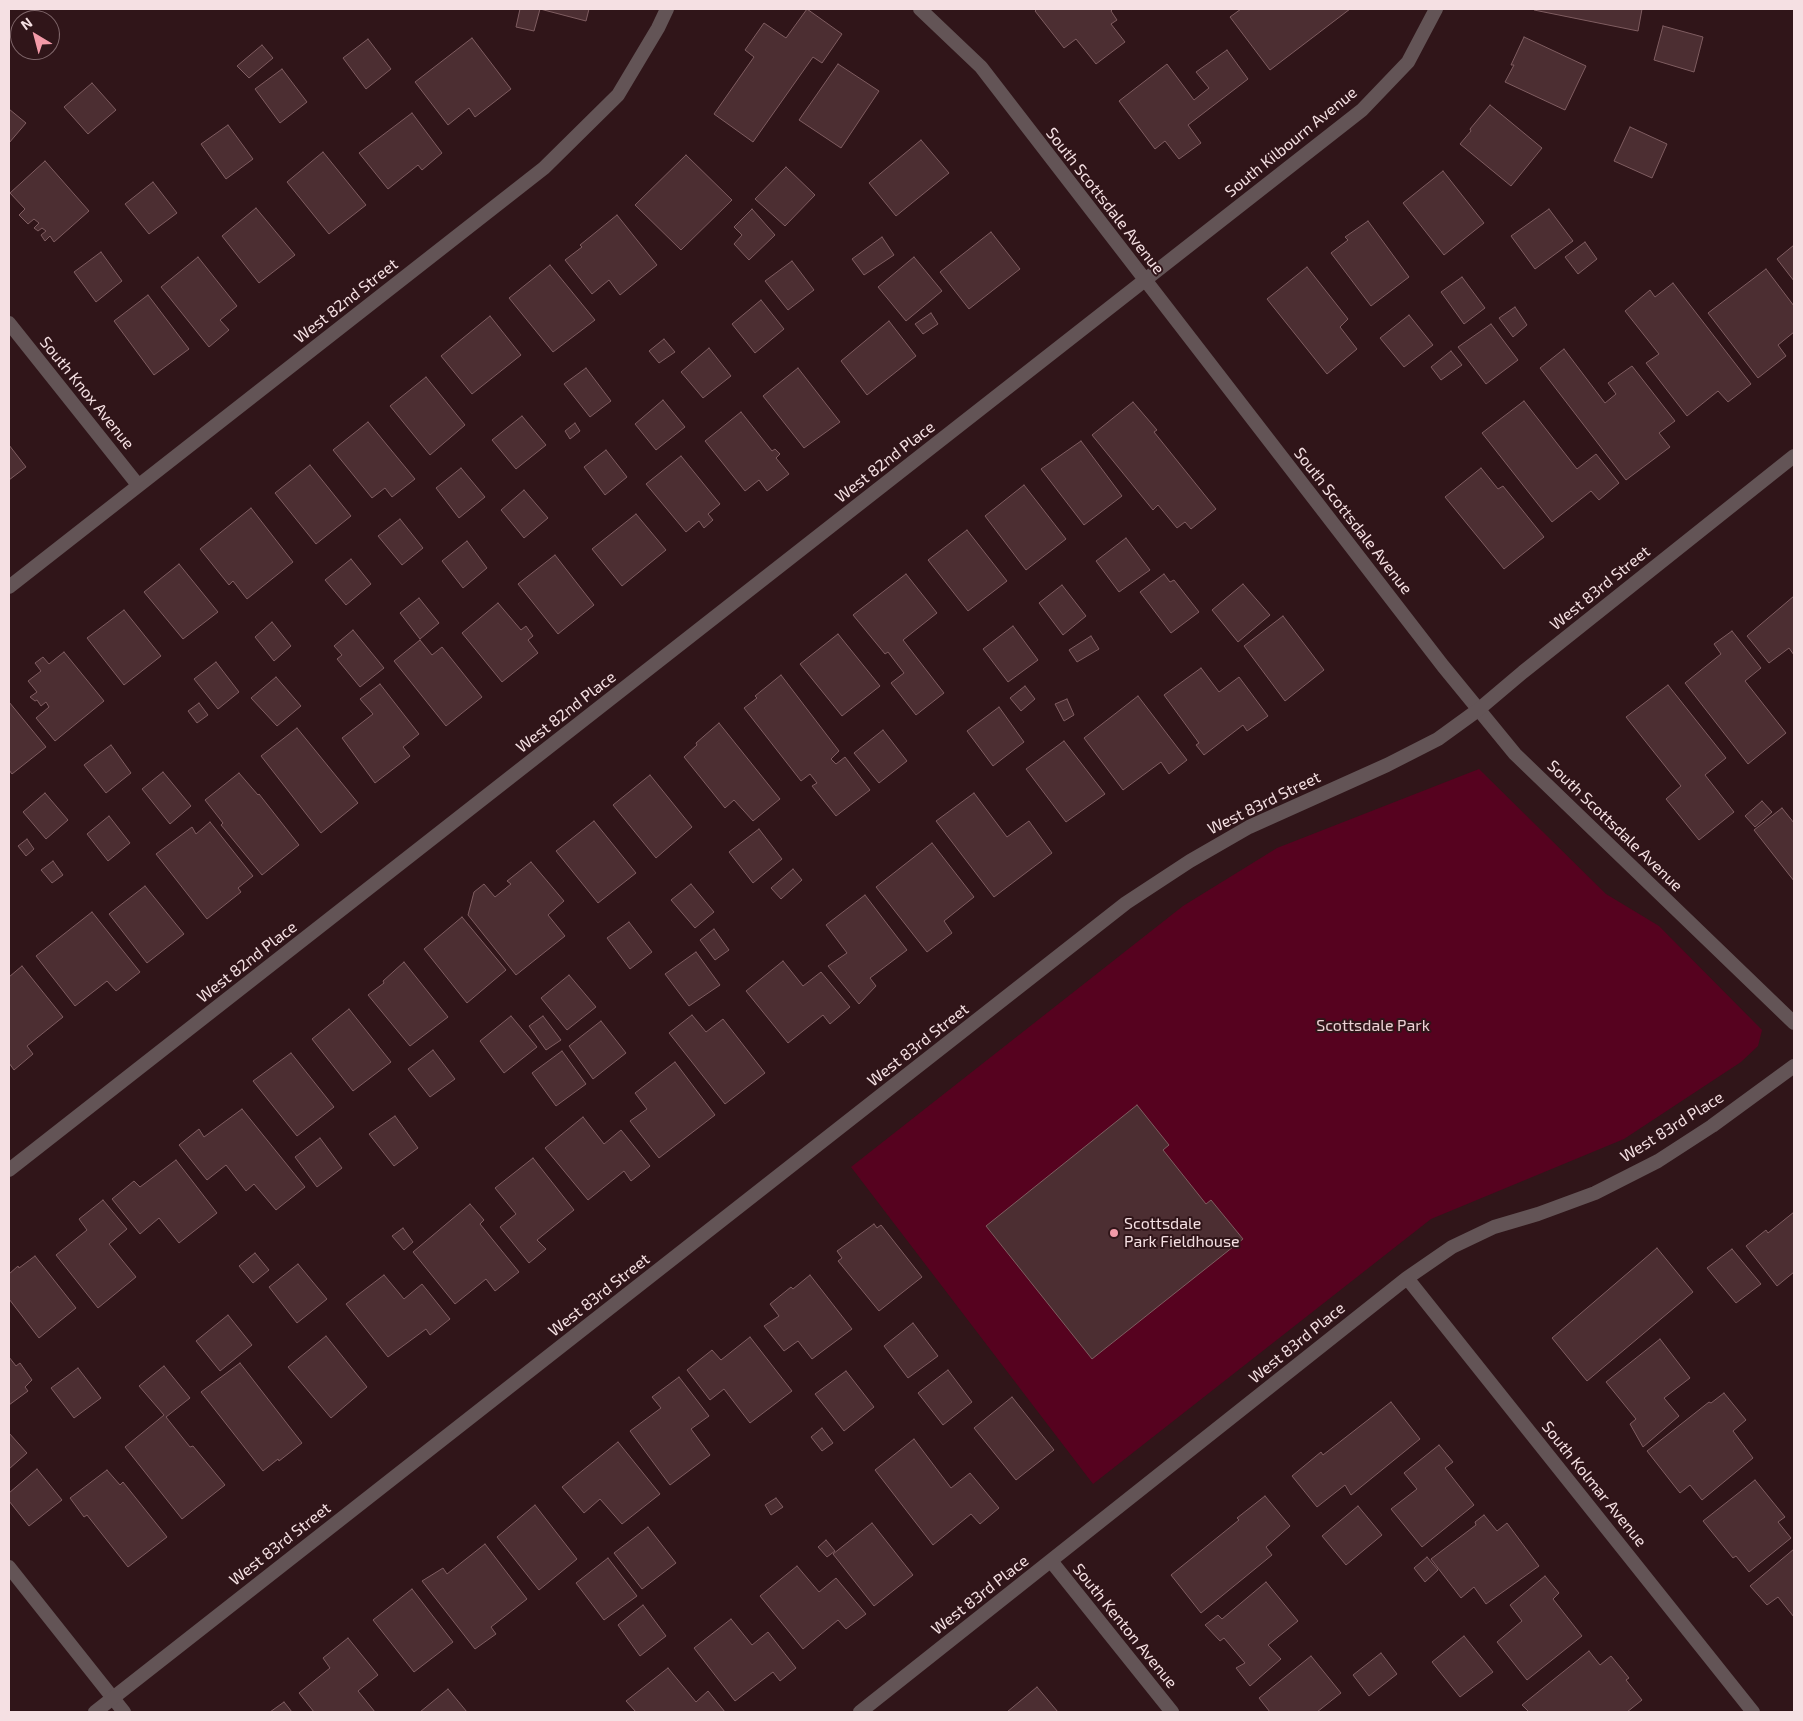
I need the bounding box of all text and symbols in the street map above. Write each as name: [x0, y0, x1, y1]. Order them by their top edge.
north arrow: [10, 10, 60, 60]
text: N: [17, 14, 35, 33]
street label: South Kilbourn Avenue: [1221, 83, 1361, 201]
street label: South Scottsdale Avenue: [1042, 124, 1168, 278]
street label: West 82nd Street: [290, 255, 402, 347]
street label: South Knox Avenue: [36, 333, 138, 453]
street label: West 82nd Place: [831, 417, 939, 507]
street label: South Scottsdale Avenue: [1290, 444, 1416, 598]
street label: West 83rd Street: [1546, 542, 1654, 634]
street label: West 82nd Place: [512, 667, 620, 757]
street label: South Scottsdale Avenue: [1543, 756, 1687, 896]
street label: West 83rd Street: [1204, 767, 1324, 839]
street label: West 82nd Place: [193, 917, 301, 1007]
street label: West 83rd Street: [863, 999, 973, 1091]
park label: Scottsdale Park: [1316, 1016, 1430, 1036]
street label: West 83rd Place: [1617, 1088, 1727, 1166]
place label: Scottsdale Park Fieldhouse: [1124, 1214, 1240, 1252]
marker: Scottsdale Park Fieldhouse: [1108, 1227, 1120, 1239]
street label: West 83rd Street: [544, 1249, 654, 1341]
street label: West 83rd Place: [1245, 1298, 1349, 1388]
street label: South Kolmar Avenue: [1538, 1417, 1650, 1551]
street label: West 83rd Street: [225, 1498, 335, 1590]
street label: West 83rd Place: [928, 1551, 1032, 1639]
street label: South Kenton Avenue: [1069, 1560, 1181, 1692]

